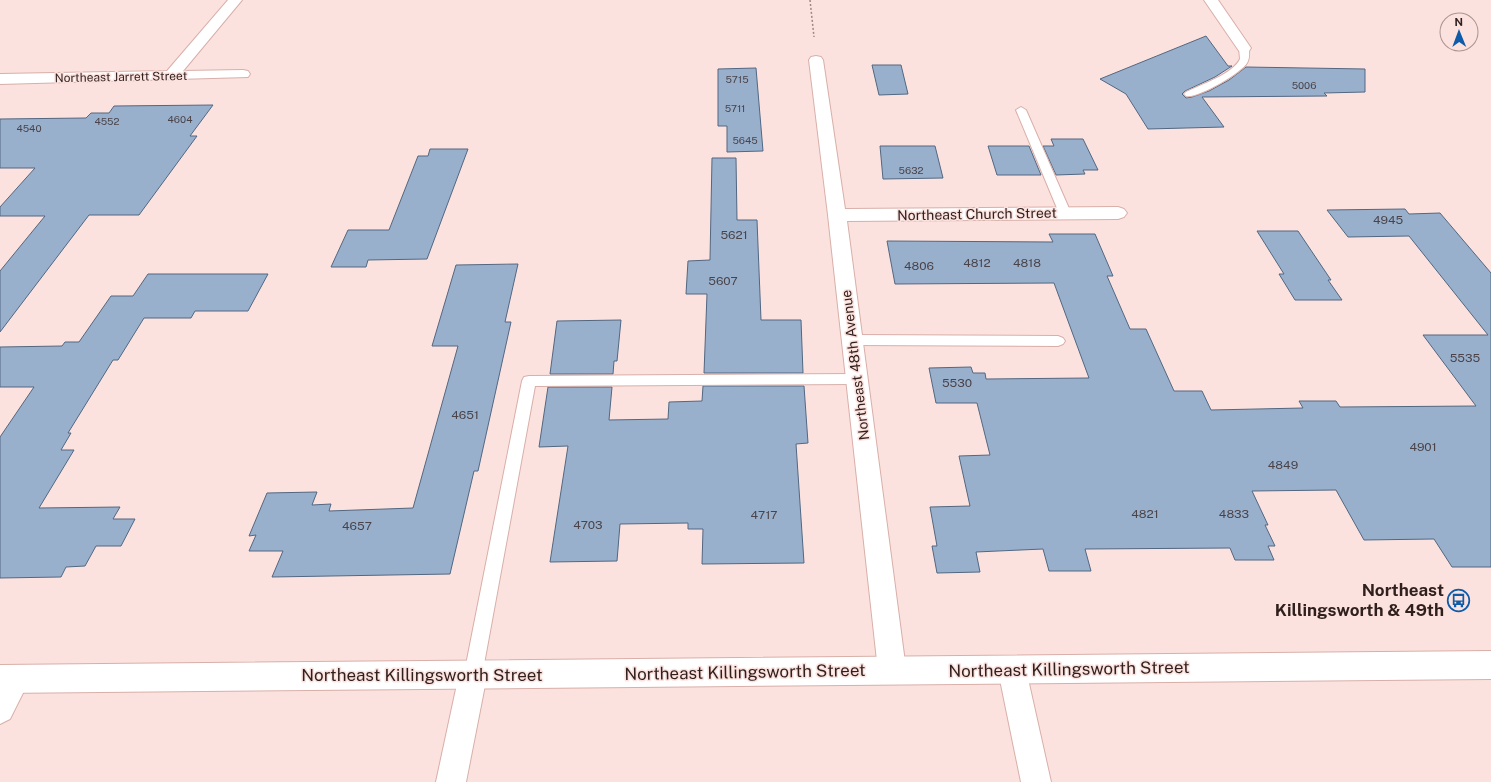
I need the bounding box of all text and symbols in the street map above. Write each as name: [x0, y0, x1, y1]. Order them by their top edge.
north arrow: [1439, 12, 1479, 52]
text: N: [1454, 16, 1463, 28]
street label: Northeast Jarrett Street: [55, 69, 188, 85]
house number: 5715: [725, 73, 749, 85]
house number: 5006: [1292, 79, 1316, 91]
house number: 5711: [725, 102, 745, 114]
house number: 4604: [168, 113, 192, 125]
house number: 4552: [95, 115, 120, 127]
house number: 4540: [16, 122, 42, 134]
house number: 5645: [732, 134, 758, 146]
house number: 5632: [899, 164, 923, 176]
street label: Northeast Church Street: [897, 205, 1057, 223]
house number: 4945: [1373, 213, 1403, 227]
house number: 5621: [720, 228, 748, 242]
house number: 4812: [963, 256, 991, 270]
house number: 4818: [1013, 256, 1041, 270]
house number: 4806: [904, 259, 934, 273]
house number: 5607: [708, 274, 738, 288]
street label: Northeast 48th Avenue: [838, 289, 872, 441]
house number: 5535: [1450, 351, 1481, 365]
house number: 5530: [942, 376, 972, 390]
house number: 4651: [451, 408, 479, 422]
house number: 4901: [1409, 440, 1437, 454]
house number: 4849: [1268, 458, 1298, 472]
house number: 4821: [1131, 507, 1159, 521]
house number: 4833: [1219, 507, 1249, 521]
house number: 4717: [750, 508, 778, 522]
house number: 4703: [573, 518, 603, 532]
house number: 4657: [342, 519, 372, 533]
place label: Northeast Killingsworth & 49th: [1275, 580, 1444, 620]
bus stop icon: Northeast Killingsworth & 49th: [1446, 587, 1472, 613]
street label: Northeast Killingsworth Street: [948, 657, 1190, 681]
street label: Northeast Killingsworth Street: [624, 660, 866, 684]
street label: Northeast Killingsworth Street: [301, 665, 543, 685]

